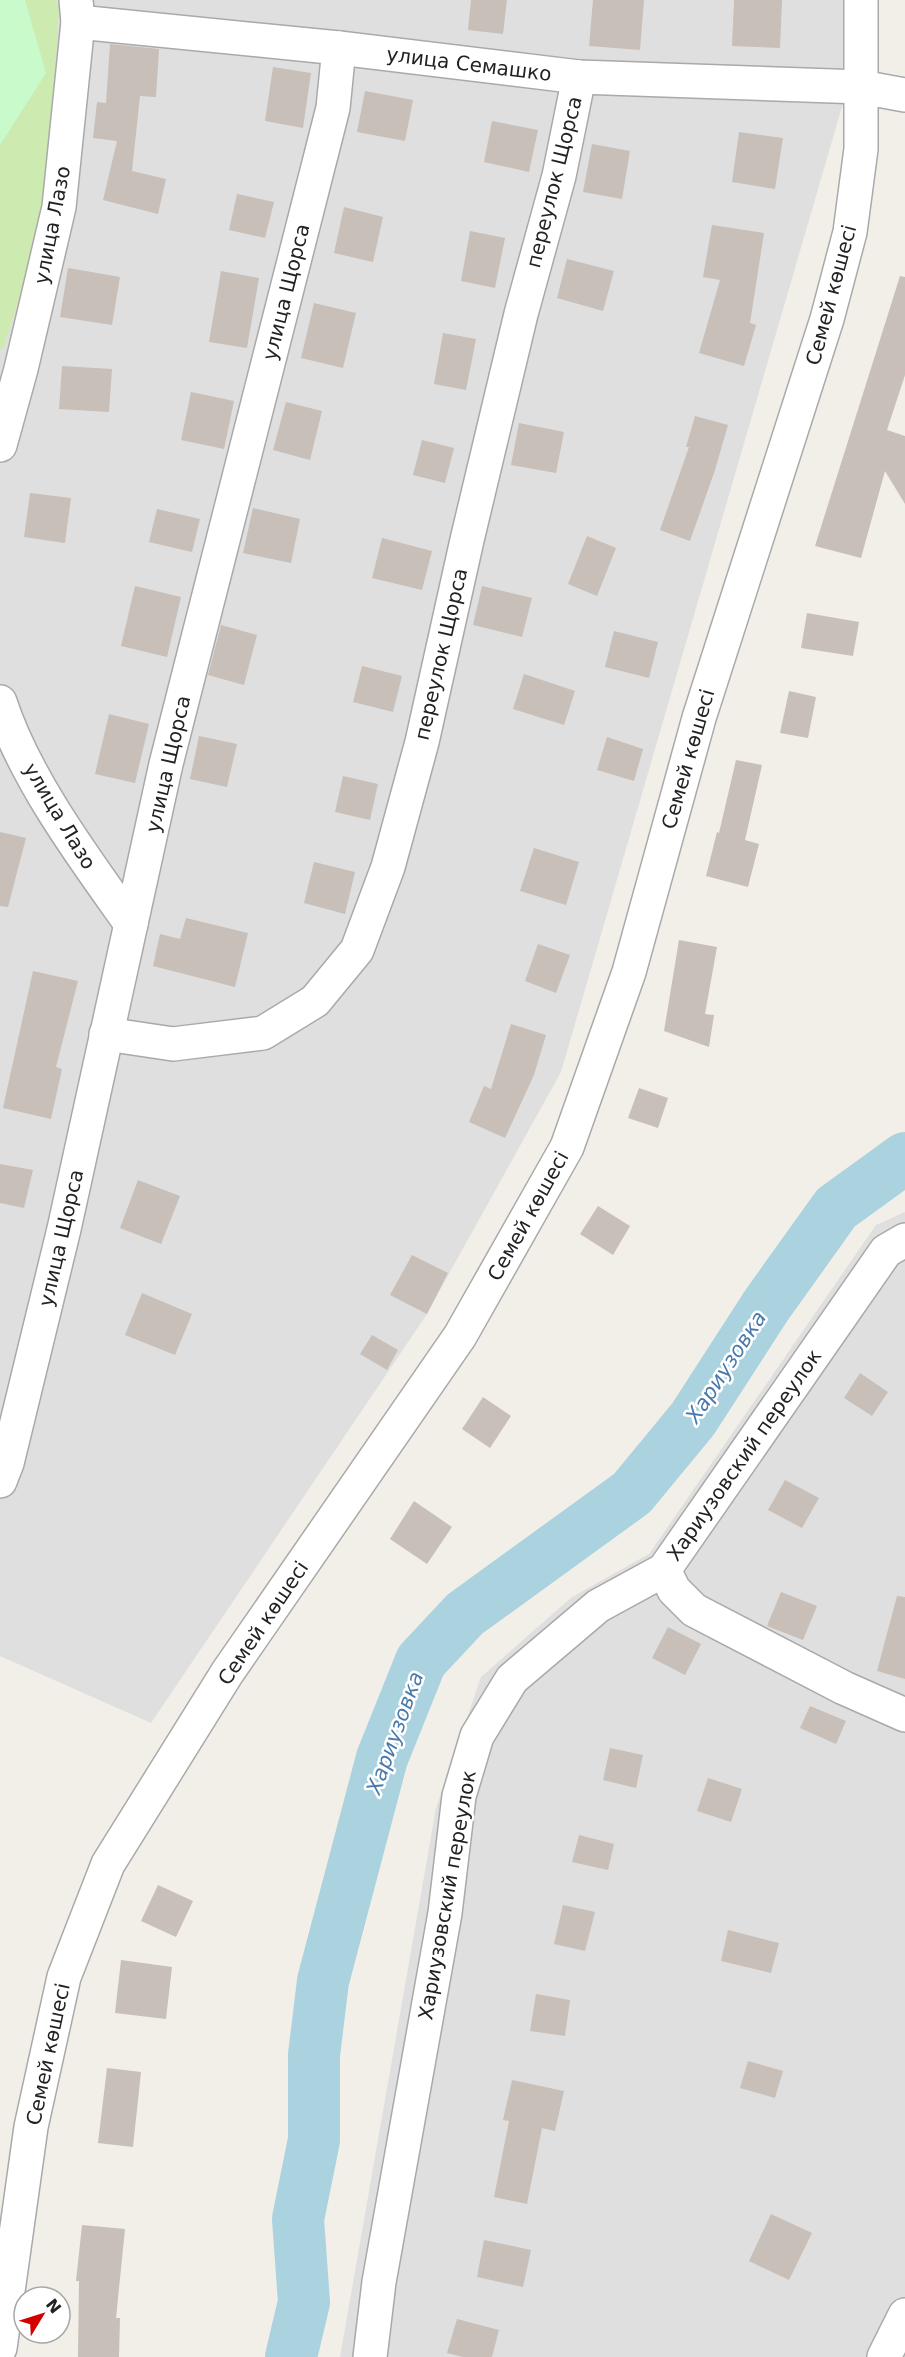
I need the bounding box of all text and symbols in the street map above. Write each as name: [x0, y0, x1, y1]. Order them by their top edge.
street label: улица Семашко: [385, 42, 553, 86]
street label: переулок Щорса: [521, 94, 587, 270]
street label: улица Лазо: [29, 164, 75, 286]
street label: улица Щорса: [257, 221, 315, 363]
street label: Семей көшесі: [801, 222, 861, 368]
street label: переулок Щорса: [410, 566, 472, 742]
street label: Семей көшесі: [657, 686, 719, 832]
street label: улица Щорса: [141, 693, 195, 835]
street label: улица Лазо: [19, 758, 101, 874]
street label: Семей көшесі: [482, 1147, 574, 1285]
street label: улица Щорса: [34, 1167, 88, 1309]
water label: Хариузовка: [680, 1307, 771, 1428]
street label: Хариузовский переулок: [662, 1345, 826, 1565]
street label: Семей көшесі: [213, 1556, 313, 1690]
water label: Хариузовка: [361, 1668, 428, 1798]
street label: Хариузовский переулок: [413, 1768, 481, 2022]
street label: Семей көшесі: [21, 1981, 75, 2127]
north arrow: [12, 2285, 72, 2345]
text: N: [42, 2295, 65, 2317]

